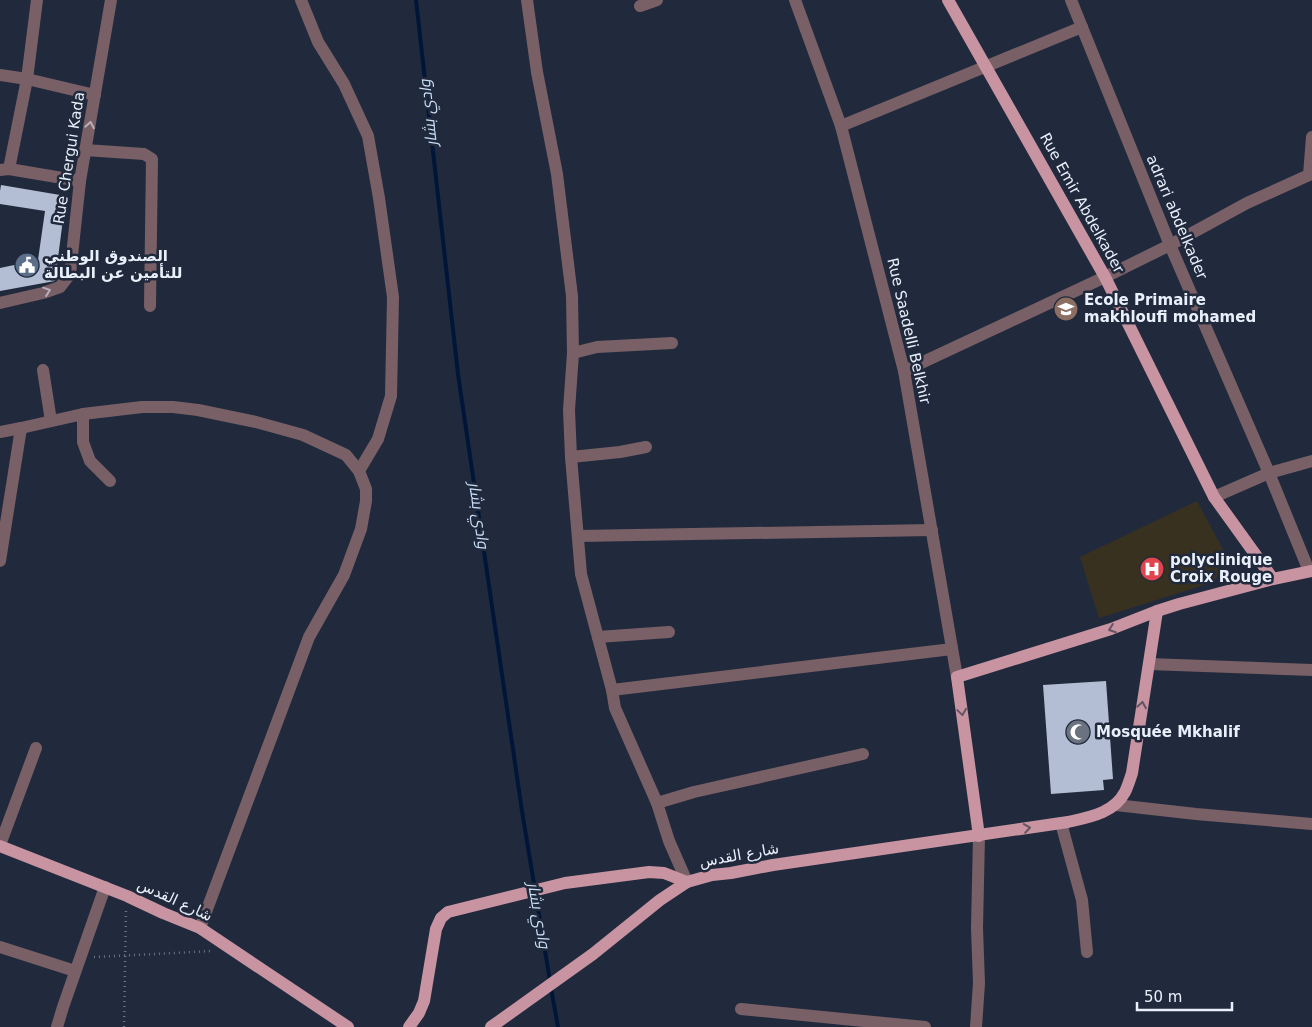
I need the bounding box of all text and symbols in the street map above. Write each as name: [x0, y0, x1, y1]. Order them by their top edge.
water label: وادي بشار: [415, 77, 444, 149]
street label: Rue Chergui Kada: [50, 91, 88, 225]
one-way arrow: [84, 121, 94, 130]
street label: Rue Emir Abdelkader: [1036, 130, 1128, 277]
street label: adrari abdelkader: [1143, 152, 1212, 283]
place label: الصندوق الوطني للتأمين عن البطالة: [44, 247, 182, 282]
public building icon: الصندوق الوطني للتأمين عن البطالة: [14, 252, 40, 278]
street label: Rue Saadelli Belkhir: [883, 256, 935, 407]
one-way arrow: [43, 287, 51, 297]
place label: Ecole Primaire makhloufi mohamed: [1084, 291, 1256, 326]
school or university icon: Ecole Primaire makhloufi mohamed: [1053, 296, 1079, 322]
water label: وادي بشار: [462, 478, 493, 551]
place label: polyclinique Croix Rouge: [1170, 551, 1273, 586]
hospital icon: polyclinique Croix Rouge: [1139, 556, 1165, 582]
one-way arrow: [1108, 623, 1117, 633]
one-way arrow: [1137, 700, 1147, 709]
one-way arrow: [956, 708, 967, 716]
mosque icon: Mosquée Mkhalif: [1065, 719, 1091, 745]
place label: Mosquée Mkhalif: [1096, 723, 1240, 741]
one-way arrow: [1023, 824, 1032, 834]
street label: شارع القدس: [698, 839, 780, 871]
street label: شارع القدس: [135, 875, 215, 925]
water label: وادي بشار: [521, 878, 554, 951]
scale bar: [1137, 980, 1232, 1012]
text: 50 m: [1144, 988, 1182, 1006]

